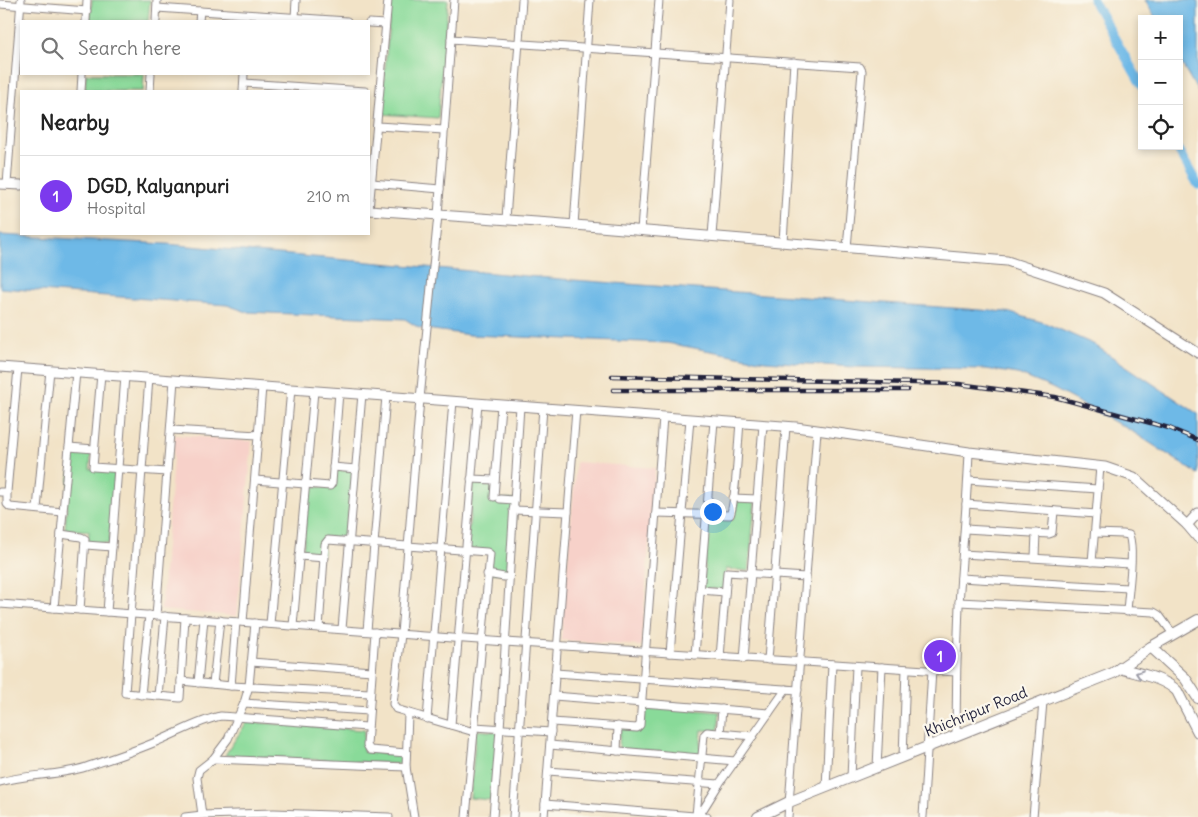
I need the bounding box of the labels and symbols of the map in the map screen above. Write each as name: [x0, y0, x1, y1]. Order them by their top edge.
your location: [700, 499, 726, 525]
pin: 1: [924, 637, 956, 675]
one-way arrow: [1135, 669, 1144, 679]
street label: Khichripur Road: [922, 682, 1030, 741]

